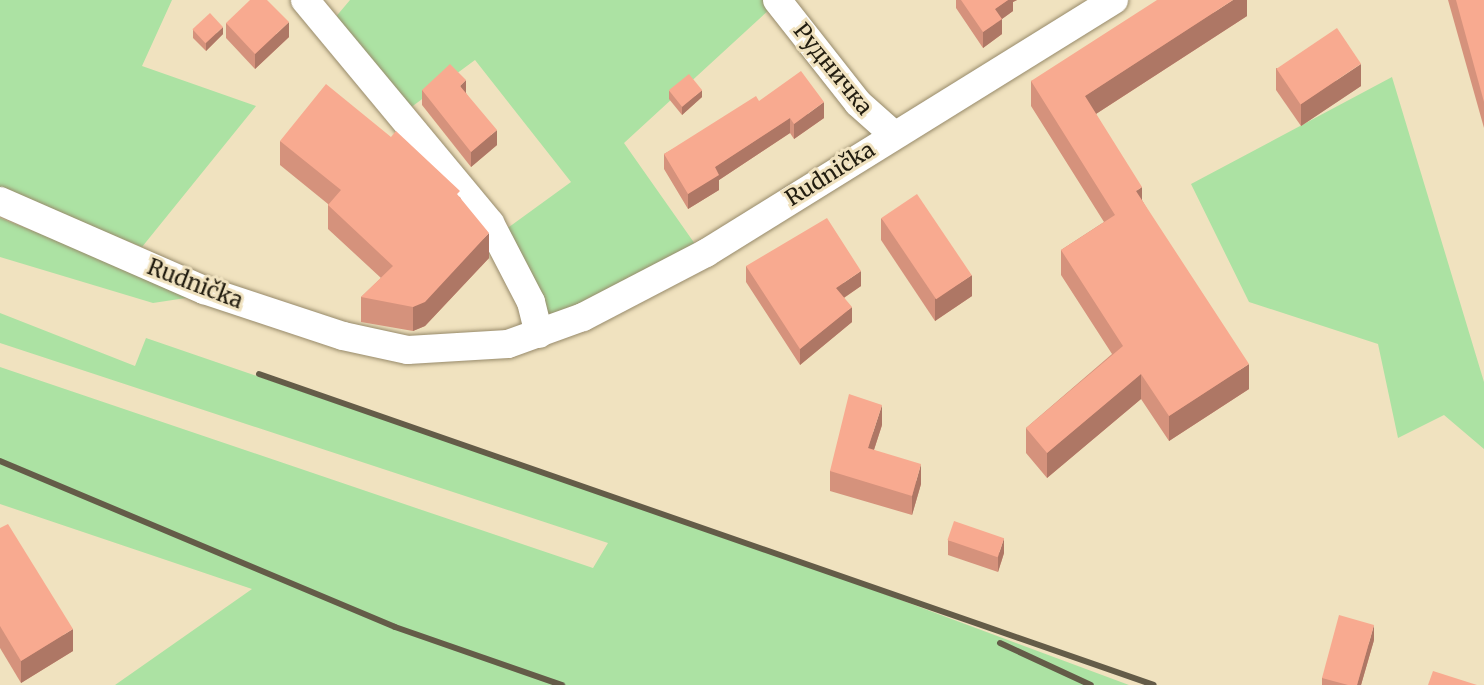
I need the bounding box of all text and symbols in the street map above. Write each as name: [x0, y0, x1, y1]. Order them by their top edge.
street label: Рудничка: [788, 18, 878, 120]
street label: Rudnička: [780, 136, 880, 212]
street label: Rudnička: [143, 254, 247, 314]

